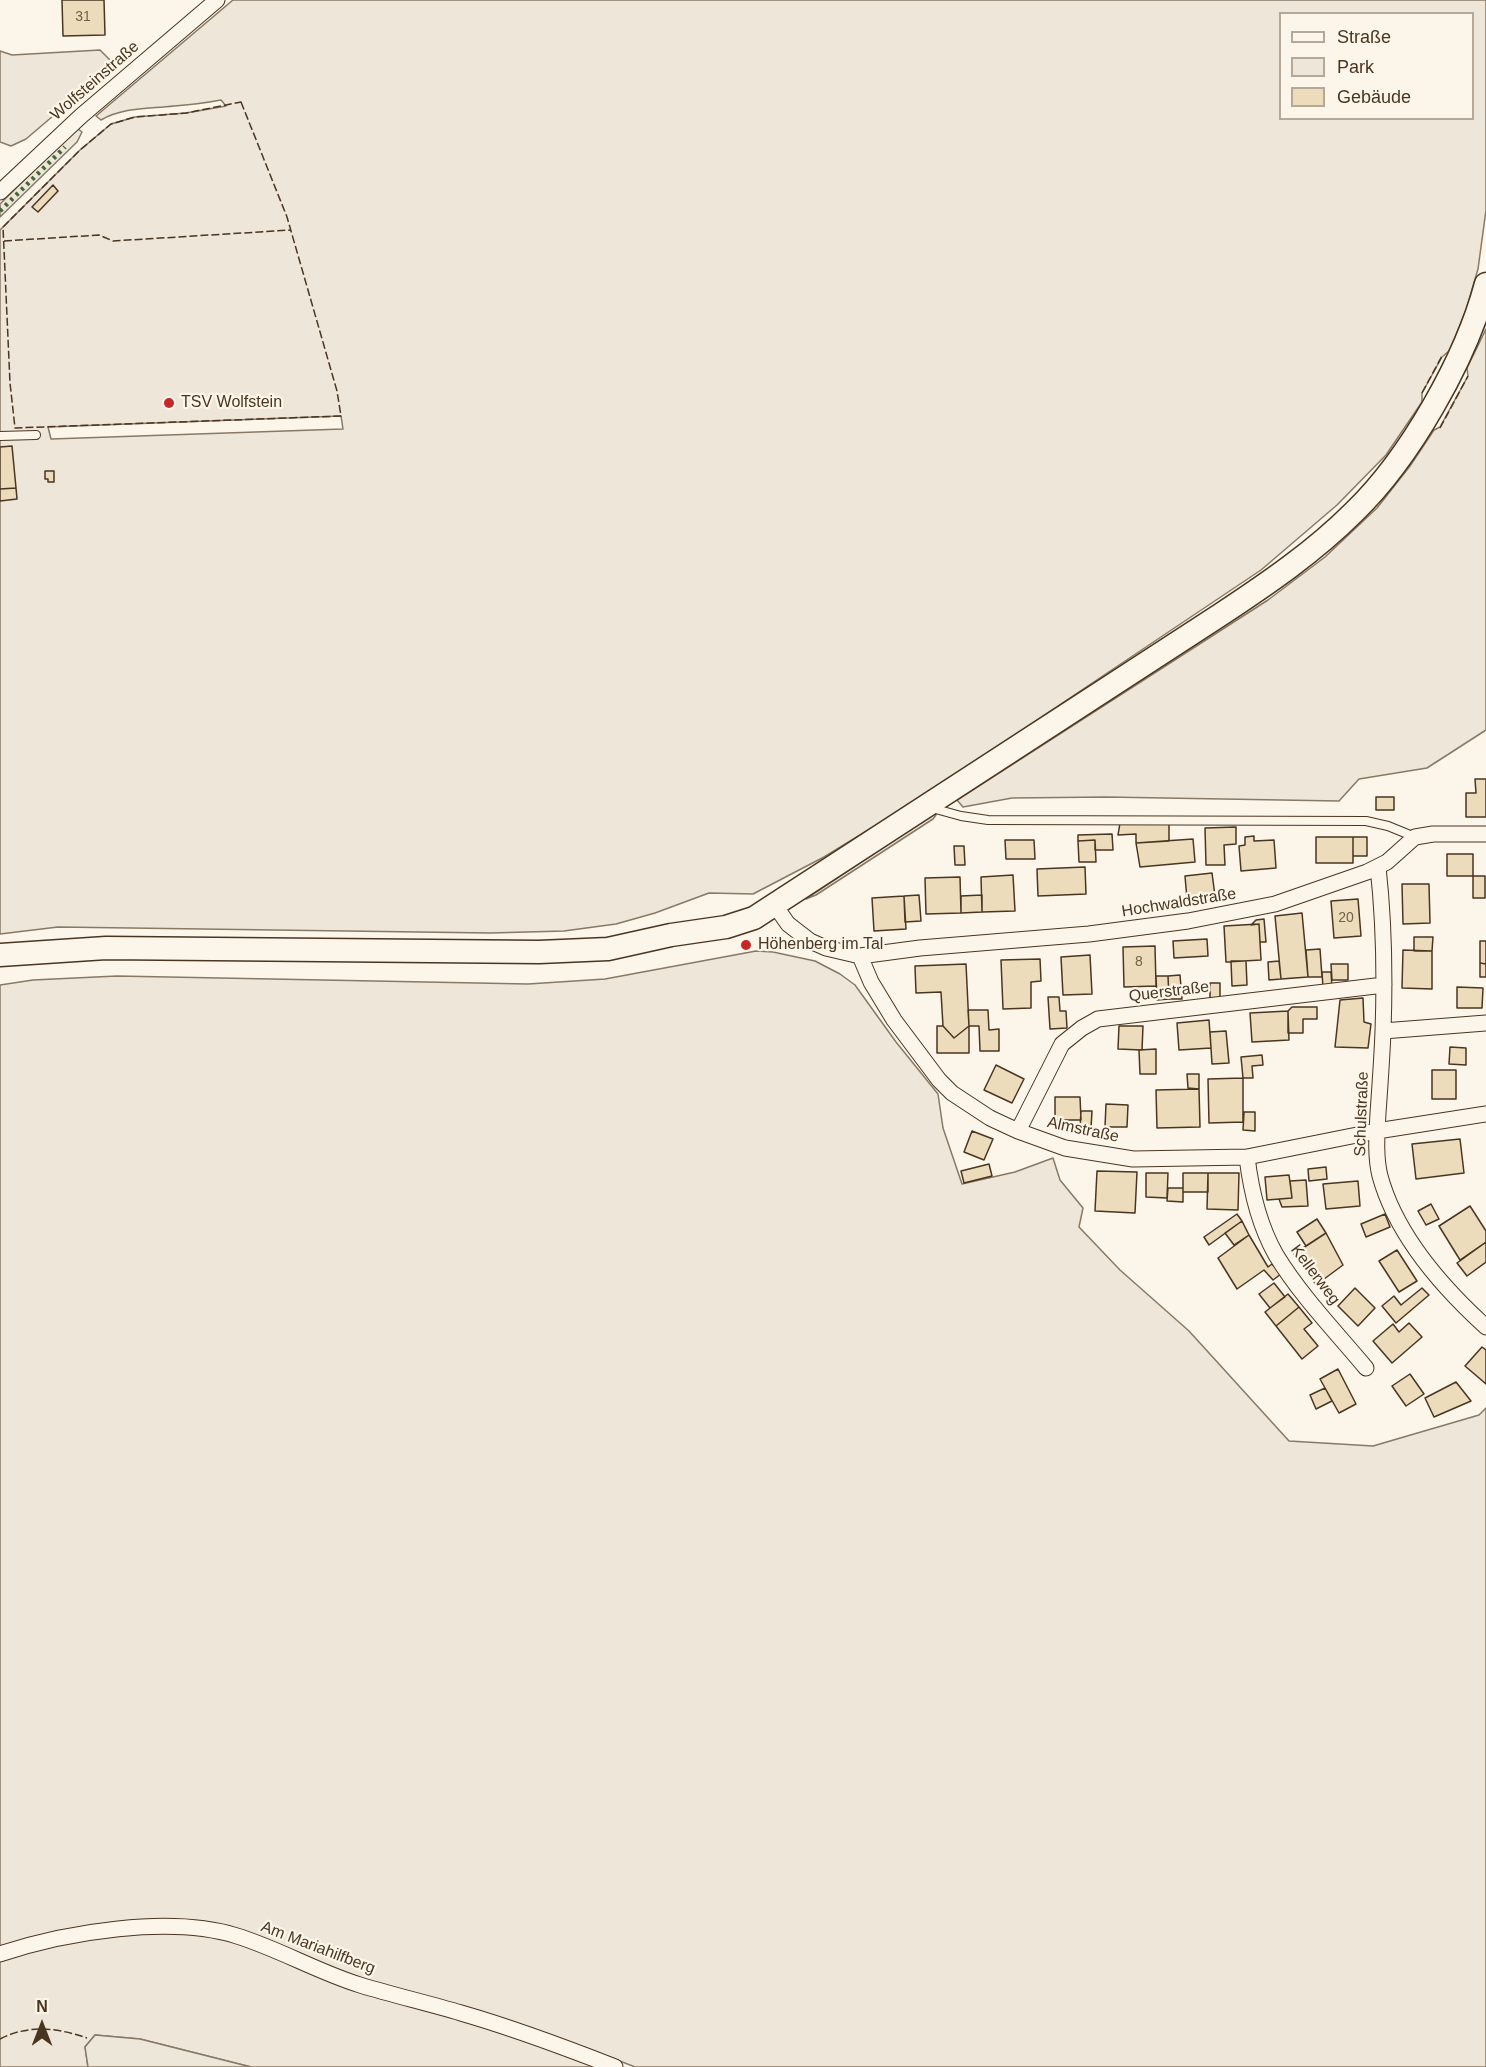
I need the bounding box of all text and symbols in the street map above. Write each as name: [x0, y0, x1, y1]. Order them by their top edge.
house number: 31: [75, 9, 91, 25]
legend: [1279, 12, 1474, 120]
text: Straße: [1337, 27, 1391, 47]
street label: Wolfsteinstraße: [47, 37, 143, 125]
text: Park: [1337, 57, 1374, 77]
text: Gebäude: [1337, 87, 1411, 107]
place label: TSV Wolfstein: [181, 393, 282, 413]
marker: TSV Wolfstein: [162, 396, 176, 410]
street label: Hochwaldstraße: [1120, 884, 1238, 922]
house number: 20: [1338, 910, 1354, 926]
place label: Höhenberg im Tal: [758, 935, 883, 955]
marker: Höhenberg im Tal: [739, 938, 753, 952]
house number: 8: [1135, 954, 1143, 970]
street label: Querstraße: [1128, 978, 1210, 1006]
street label: Schulstraße: [1351, 1071, 1373, 1157]
street label: Almstraße: [1045, 1113, 1121, 1147]
street label: Kellerweg: [1286, 1241, 1344, 1309]
street label: Am Mariahilfberg: [258, 1917, 378, 1979]
north arrow: [12, 1995, 72, 2055]
text: N: [36, 1998, 48, 2015]

